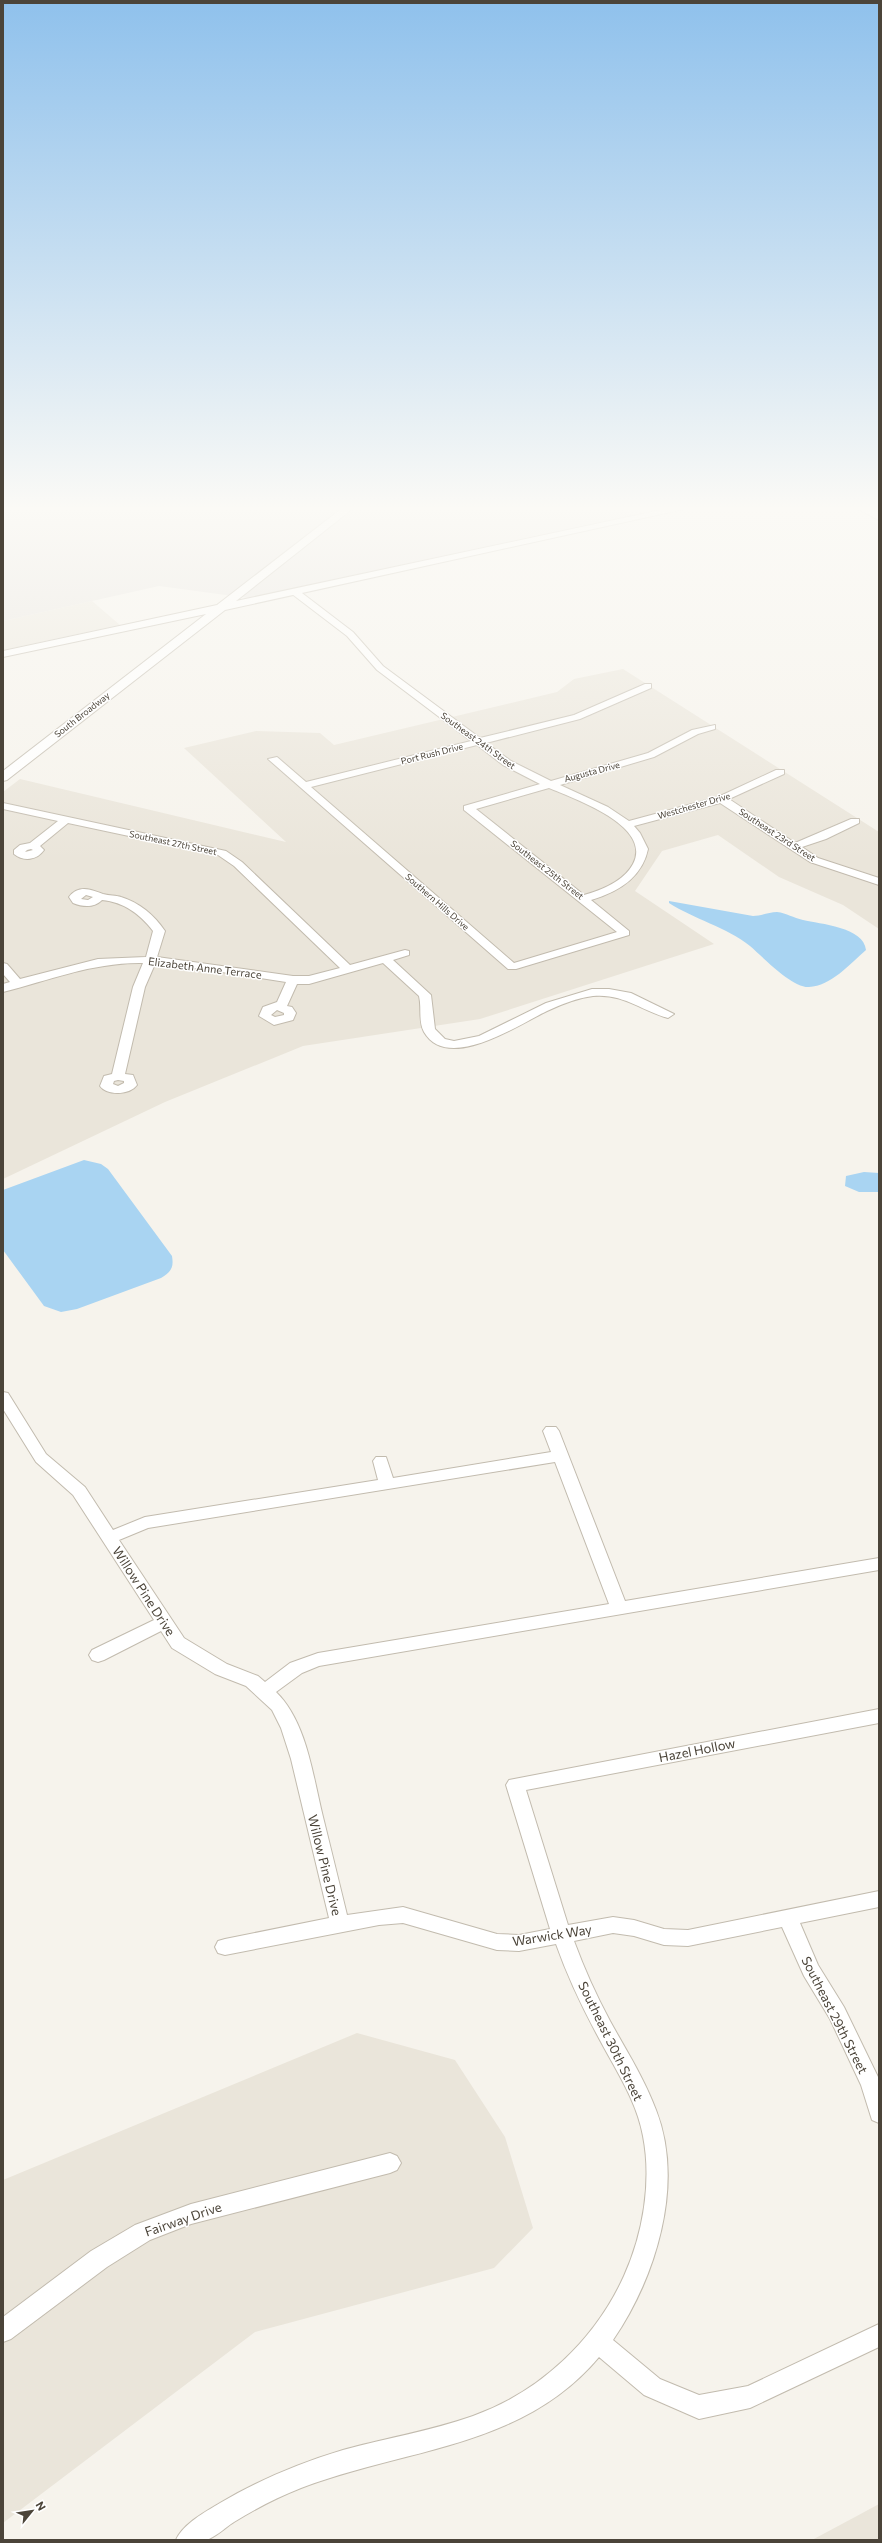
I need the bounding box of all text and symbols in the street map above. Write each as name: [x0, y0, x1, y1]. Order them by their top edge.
street label: South Broadway: [52, 689, 112, 740]
street label: Southeast 24th Street: [439, 710, 518, 772]
street label: Port Rush Drive: [400, 740, 464, 767]
street label: Augusta Drive: [563, 759, 621, 784]
street label: Westchester Drive: [656, 790, 732, 821]
street label: Southeast 23rd Street: [737, 806, 818, 864]
street label: Southeast 27th Street: [128, 828, 218, 857]
street label: Southeast 25th Street: [509, 838, 586, 902]
street label: Southern Hills Drive: [403, 871, 472, 932]
street label: Elizabeth Anne Terrace: [148, 954, 263, 981]
street label: Willow Pine Drive: [109, 1543, 179, 1639]
street label: Hazel Hollow: [657, 1735, 737, 1765]
street label: Willow Pine Drive: [305, 1813, 345, 1917]
street label: Warwick Way: [511, 1921, 593, 1949]
street label: Southeast 29th Street: [798, 1954, 872, 2076]
street label: Southeast 30th Street: [575, 1979, 647, 2103]
street label: Fairway Drive: [143, 2198, 224, 2240]
north arrow: [12, 2491, 52, 2531]
text: N: [33, 2499, 49, 2513]

